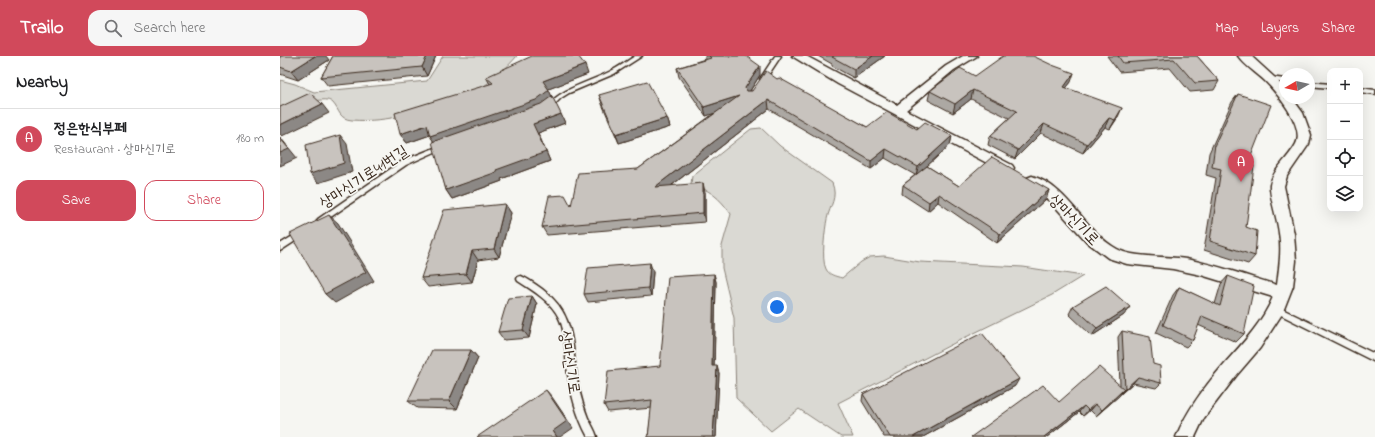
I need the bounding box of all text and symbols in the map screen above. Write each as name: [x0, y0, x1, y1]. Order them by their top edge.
search box: [88, 10, 368, 46]
text: Trailo: [20, 15, 64, 42]
icon: search: [102, 17, 124, 39]
text: Search here: [134, 17, 205, 39]
text: Map: [1215, 18, 1239, 39]
text: Layers: [1261, 18, 1299, 39]
text: Share: [1321, 18, 1355, 39]
north arrow: [1279, 68, 1315, 104]
map controls: [1327, 68, 1363, 212]
button: +: [1327, 68, 1363, 104]
text: Nearby: [16, 70, 68, 95]
button: −: [1327, 104, 1363, 140]
text: 정은한식부페: [54, 118, 126, 140]
text: A: [25, 129, 33, 148]
text: 180 m: [236, 129, 264, 148]
text: Restaurant · 상마신기로: [54, 140, 176, 159]
street label: 상마신기로41번길: [315, 140, 413, 215]
button: locate: [1327, 140, 1363, 176]
pin: A: [1228, 149, 1254, 182]
button: layers: [1327, 176, 1363, 212]
button: Save: [16, 180, 136, 221]
button: Share: [144, 180, 264, 221]
street label: 상마신기로: [1043, 189, 1105, 252]
your location: [767, 297, 787, 317]
street label: 상마신기로: [552, 329, 586, 396]

